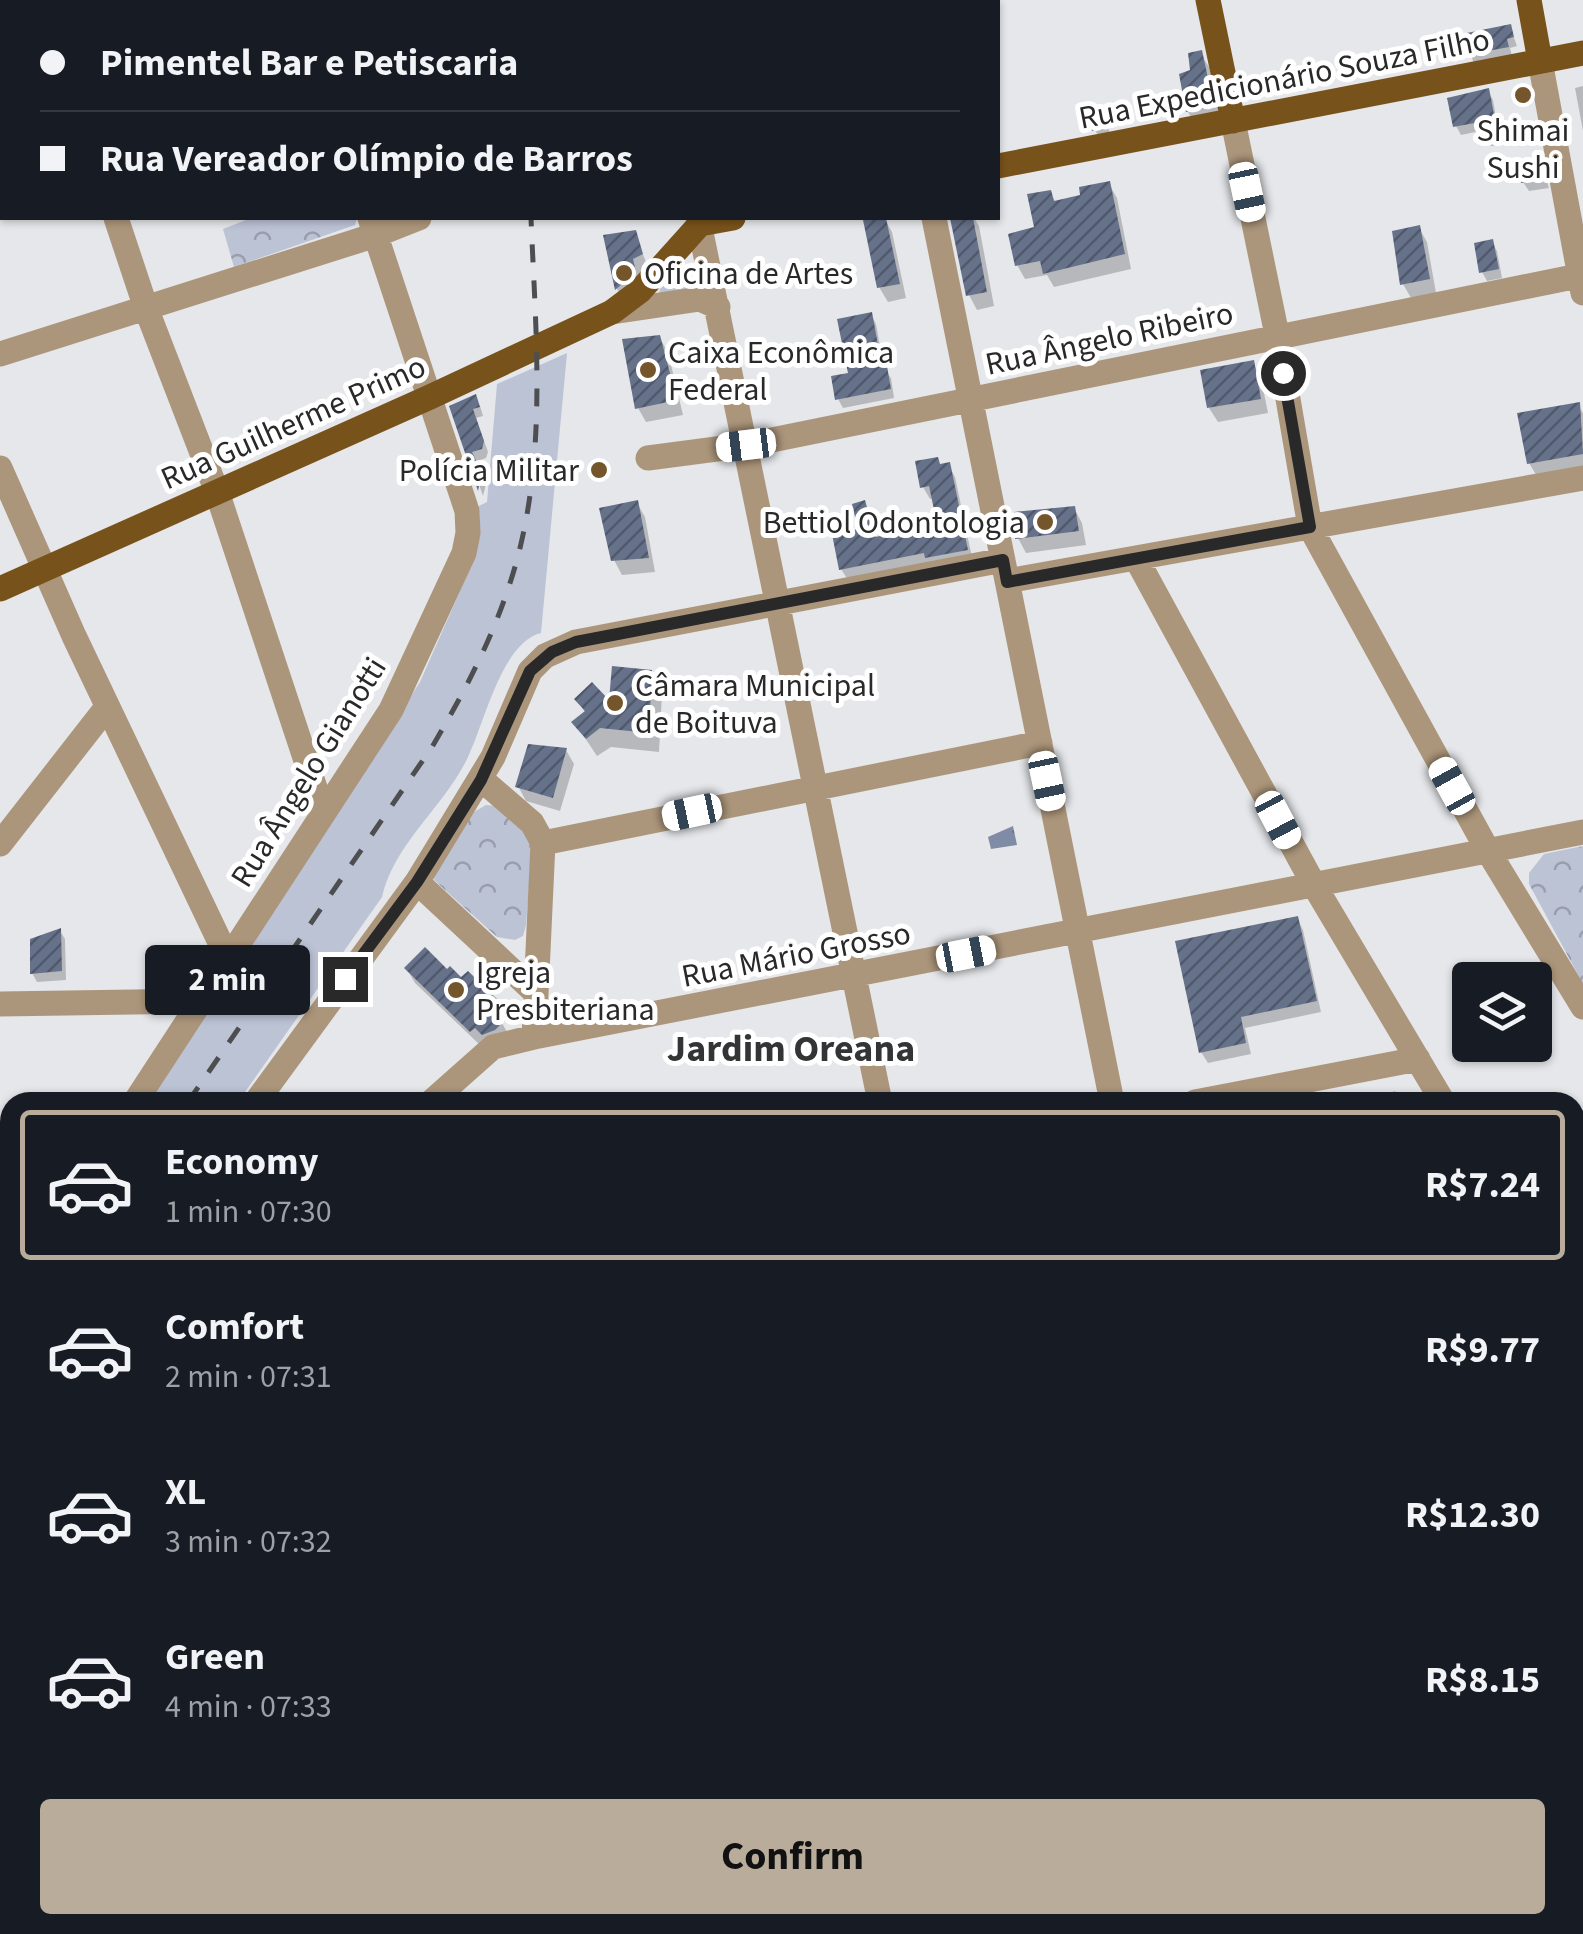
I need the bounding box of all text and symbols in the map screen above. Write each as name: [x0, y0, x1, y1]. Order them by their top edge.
street label: Rua Expedicionário Souza Filho: [1075, 17, 1494, 141]
text: Pimentel Bar e Petiscaria: [100, 36, 518, 90]
marker: Shimai Sushi: [1512, 84, 1534, 106]
place label: Shimai Sushi: [1477, 108, 1569, 191]
text: Rua Vereador Olímpio de Barros: [100, 132, 633, 186]
car: [1226, 160, 1268, 224]
place label: Oficina de Artes: [644, 251, 853, 297]
marker: Oficina de Artes: [613, 262, 635, 284]
street label: Rua Ângelo Ribeiro: [981, 290, 1237, 388]
place label: Caixa Econômica Federal: [668, 330, 894, 413]
street label: Rua Guilherme Primo: [154, 344, 433, 502]
route start: [1261, 351, 1306, 396]
marker: Caixa Econômica Federal: [637, 359, 659, 381]
car: [714, 426, 778, 464]
place label: Polícia Militar: [399, 448, 580, 494]
marker: Polícia Militar: [588, 459, 610, 481]
place label: Bettiol Odontologia: [763, 500, 1025, 546]
marker: Bettiol Odontologia: [1034, 511, 1056, 533]
street label: Rua Ângelo Gianotti: [220, 649, 398, 896]
place label: Câmara Municipal de Boituva: [635, 663, 875, 746]
marker: Câmara Municipal de Boituva: [604, 692, 626, 714]
car: [1026, 749, 1068, 813]
car: [1424, 752, 1480, 820]
car: [1251, 786, 1305, 854]
car: [660, 791, 724, 833]
street label: Rua Mário Grosso: [678, 910, 915, 1000]
car: [934, 934, 998, 974]
callout: 2 min: [145, 944, 310, 1014]
place label: Igreja Presbiteriana: [476, 950, 655, 1033]
text: 2 min: [189, 957, 266, 1003]
route end: [323, 957, 368, 1002]
map controls: [1452, 962, 1552, 1062]
button: layers: [1452, 962, 1552, 1062]
marker: Igreja Presbiteriana: [445, 979, 467, 1001]
district label: Jardim Oreana: [667, 1022, 915, 1076]
text: Economy: [165, 1135, 318, 1189]
icon: car: [45, 1140, 135, 1230]
text: R$7.24: [1425, 1158, 1540, 1212]
text: 1 min · 07:30: [165, 1189, 332, 1235]
text: Comfort: [165, 1300, 304, 1354]
icon: car: [45, 1305, 135, 1395]
text: R$9.77: [1425, 1323, 1540, 1377]
text: 2 min · 07:31: [165, 1354, 332, 1400]
text: XL: [165, 1465, 206, 1519]
icon: car: [45, 1470, 135, 1560]
text: R$12.30: [1405, 1488, 1540, 1542]
text: 3 min · 07:32: [165, 1519, 332, 1565]
text: Green: [165, 1630, 265, 1684]
icon: car: [45, 1635, 135, 1725]
text: R$8.15: [1425, 1653, 1540, 1707]
text: 4 min · 07:33: [165, 1684, 332, 1730]
button: Confirm: [40, 1799, 1545, 1914]

